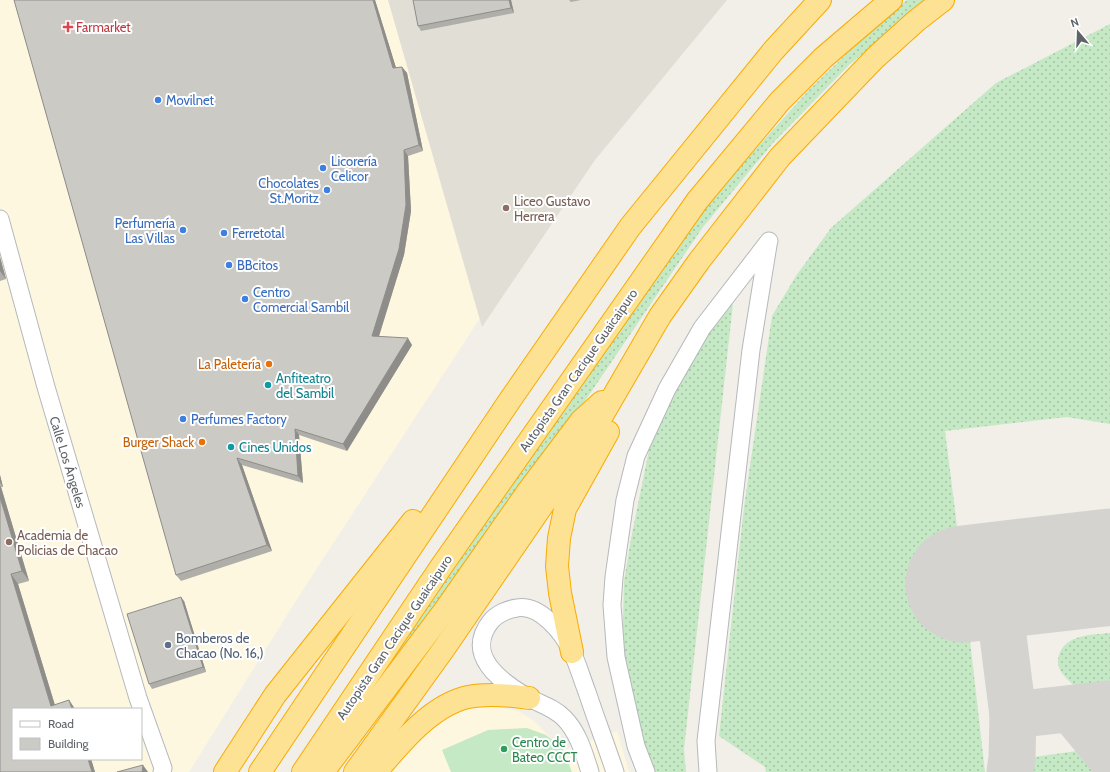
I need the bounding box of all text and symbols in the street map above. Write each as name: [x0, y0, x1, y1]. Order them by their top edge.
north arrow: [1058, 12, 1098, 52]
text: N: [1069, 15, 1081, 30]
place label: Farmarket: [76, 19, 131, 35]
marker: Farmarket: [63, 22, 73, 32]
place label: Movilnet: [166, 92, 215, 108]
marker: Movilnet: [153, 95, 163, 105]
place label: Licorería Celicor: [331, 153, 378, 184]
marker: Licorería Celicor: [318, 163, 328, 173]
place label: Chocolates St.Moritz: [258, 175, 320, 206]
marker: Chocolates St.Moritz: [322, 185, 332, 195]
place label: Liceo Gustavo Herrera: [514, 193, 590, 224]
marker: Liceo Gustavo Herrera: [501, 203, 511, 213]
place label: Perfumería Las Villas: [115, 215, 176, 246]
marker: Perfumería Las Villas: [178, 225, 188, 235]
place label: Ferretotal: [232, 225, 285, 241]
marker: Ferretotal: [219, 228, 229, 238]
place label: BBcitos: [237, 257, 279, 273]
marker: BBcitos: [224, 260, 234, 270]
place label: Centro Comercial Sambil: [253, 284, 349, 315]
street label: Autopista Gran Cacique Guaicaipuro: [515, 285, 641, 455]
marker: Centro Comercial Sambil: [240, 294, 250, 304]
place label: La Paletería: [198, 356, 262, 372]
marker: La Paletería: [264, 359, 274, 369]
place label: Anfiteatro del Sambil: [276, 370, 334, 401]
marker: Anfiteatro del Sambil: [263, 380, 273, 390]
place label: Perfumes Factory: [191, 411, 287, 427]
street label: Calle Los Ángeles: [46, 414, 91, 510]
marker: Perfumes Factory: [178, 414, 188, 424]
place label: Burger Shack: [123, 434, 194, 450]
marker: Burger Shack: [197, 437, 207, 447]
place label: Cines Unidos: [239, 439, 312, 455]
marker: Cines Unidos: [226, 442, 236, 452]
place label: Academia de Policias de Chacao: [17, 527, 118, 558]
marker: Academia de Policias de Chacao: [4, 537, 14, 547]
street label: Autopista Gran Cacique Guaicaipuro: [333, 552, 455, 722]
place label: Bomberos de Chacao (No. 16,): [176, 630, 264, 661]
marker: Bomberos de Chacao (No. 16,): [163, 640, 173, 650]
legend: [12, 708, 142, 760]
text: Road: [48, 716, 74, 731]
place label: Centro de Bateo CCCT: [512, 734, 578, 765]
text: Building: [48, 736, 90, 751]
marker: Centro de Bateo CCCT: [499, 744, 509, 754]

